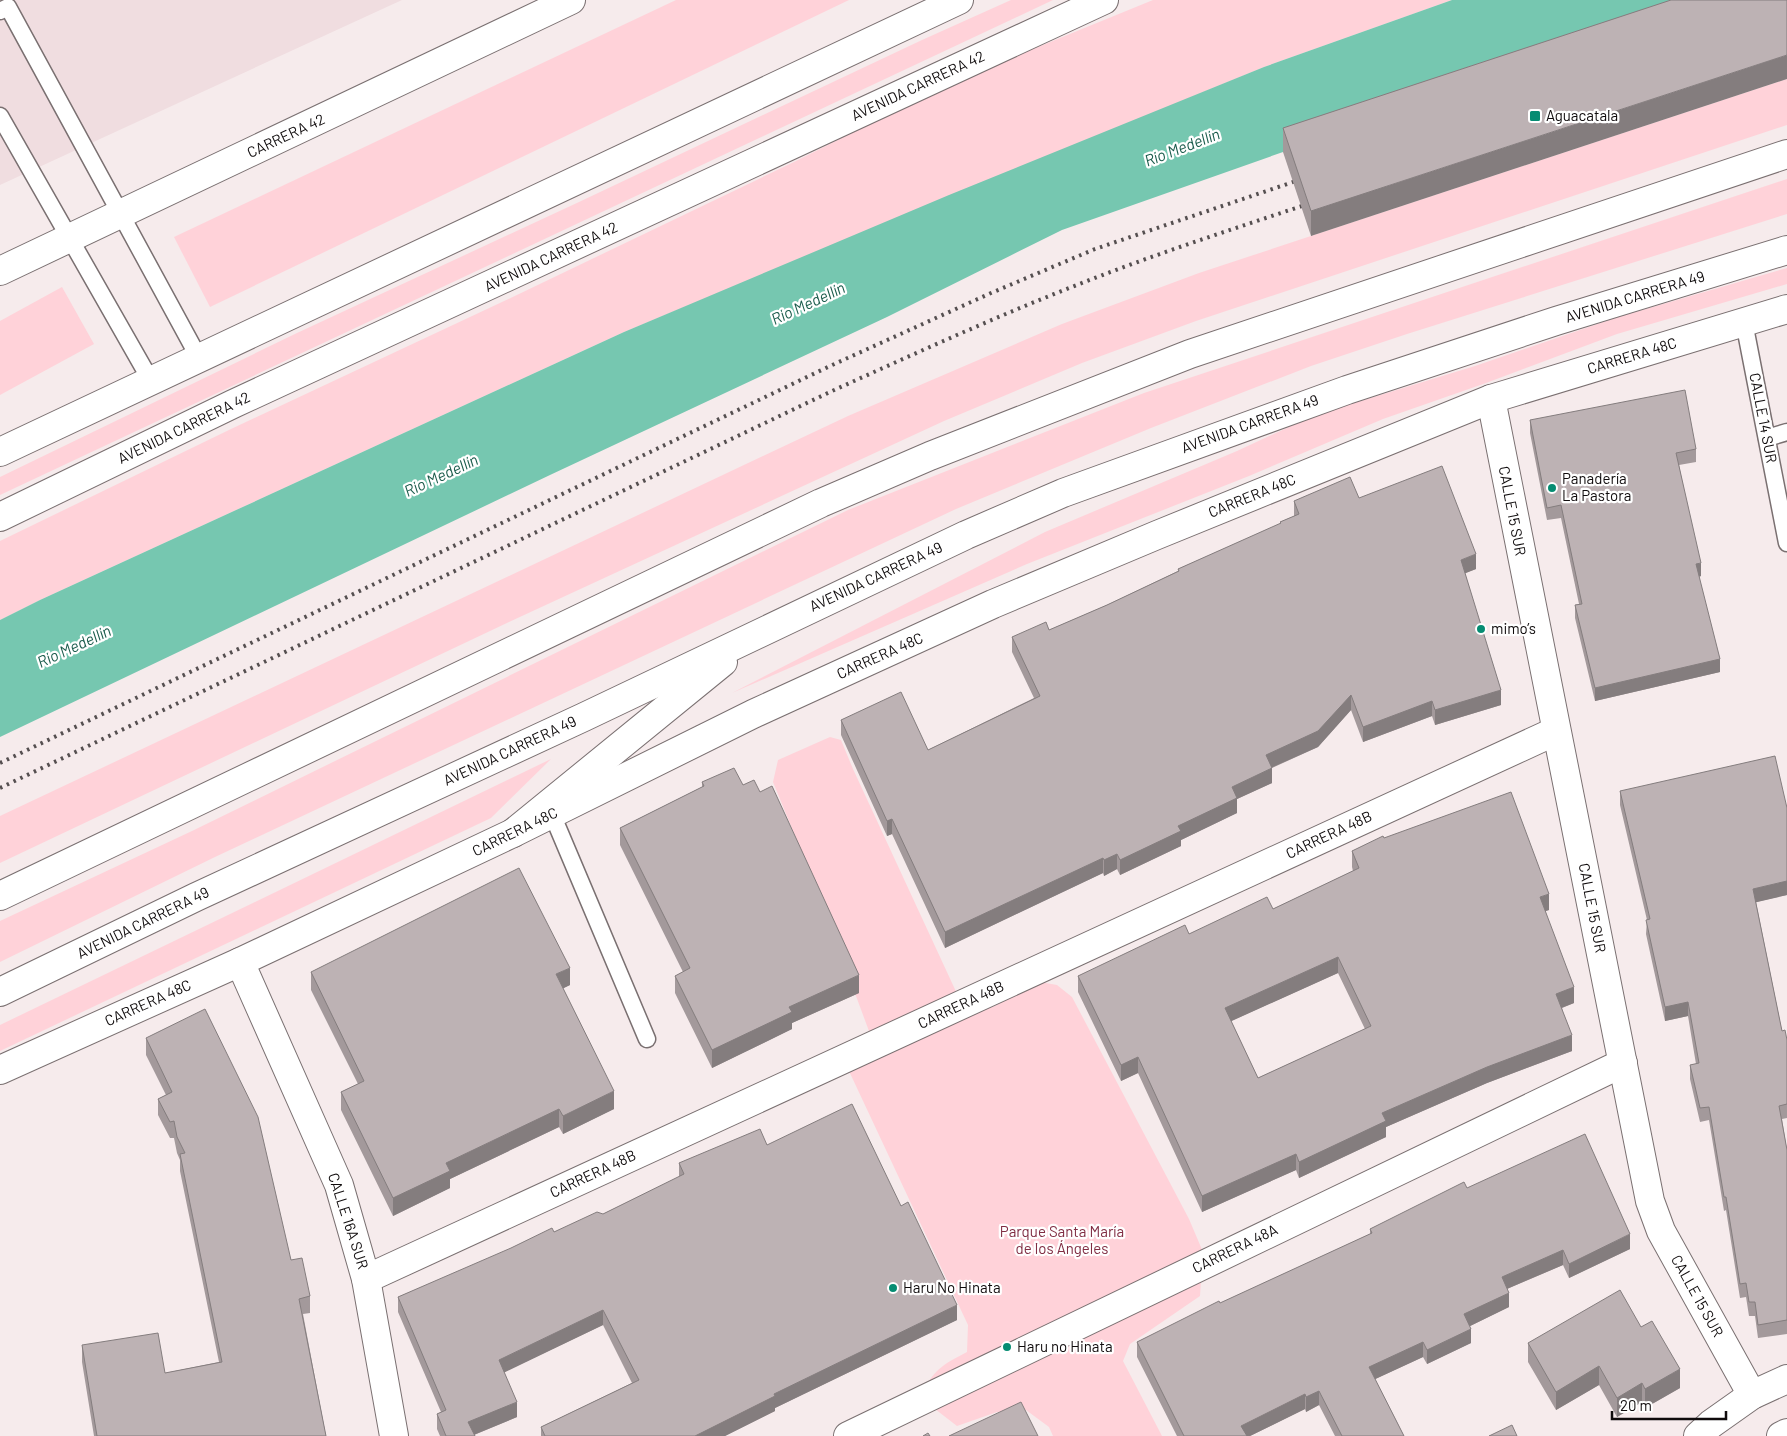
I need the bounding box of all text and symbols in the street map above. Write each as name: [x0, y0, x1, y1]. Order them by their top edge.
street label: AVENIDA CARRERA 42: [848, 46, 987, 124]
place label: Aguacatala: [1546, 106, 1618, 124]
street label: CARRERA 42: [244, 109, 327, 161]
marker: Aguacatala: [1528, 109, 1542, 123]
water label: Río Medellín: [1141, 123, 1222, 170]
street label: AVENIDA CARRERA 42: [481, 217, 620, 295]
street label: AVENIDA CARRERA 49: [1563, 266, 1707, 326]
water label: Río Medellín: [768, 277, 848, 328]
street label: CARRERA 48C: [1585, 333, 1679, 377]
street label: CALLE 14 SUR: [1746, 371, 1782, 464]
street label: AVENIDA CARRERA 42: [114, 387, 253, 467]
street label: AVENIDA CARRERA 49: [1179, 390, 1321, 456]
water label: Río Medellín: [401, 449, 481, 500]
street label: CALLE 15 SUR: [1495, 464, 1530, 557]
street label: CARRERA 48C: [1205, 469, 1298, 521]
place label: Panadería La Pastora: [1562, 469, 1631, 504]
marker: Panadería La Pastora: [1546, 482, 1558, 494]
street label: AVENIDA CARRERA 49: [806, 537, 945, 615]
place label: mimo’s: [1491, 619, 1536, 637]
water label: Río Medellín: [34, 620, 114, 671]
marker: mimo’s: [1475, 623, 1487, 635]
street label: CARRERA 48C: [834, 628, 926, 682]
street label: AVENIDA CARRERA 49: [440, 711, 579, 789]
street label: CARRERA 48C: [469, 803, 560, 859]
street label: CARRERA 48B: [1283, 806, 1375, 862]
street label: CALLE 15 SUR: [1575, 861, 1610, 954]
street label: AVENIDA CARRERA 49: [74, 882, 212, 962]
street label: CARRERA 48C: [102, 975, 194, 1029]
street label: CARRERA 48B: [915, 976, 1007, 1032]
street label: CARRERA 48B: [547, 1145, 639, 1201]
street label: CALLE 16A SUR: [325, 1170, 373, 1271]
street label: CARRERA 48A: [1189, 1220, 1280, 1276]
park label: Parque Santa María de los Ángeles: [1000, 1222, 1124, 1257]
street label: CALLE 15 SUR: [1668, 1251, 1728, 1340]
place label: Haru No Hinata: [903, 1278, 1001, 1296]
marker: Haru No Hinata: [887, 1282, 899, 1294]
place label: Haru no Hinata: [1017, 1337, 1113, 1355]
marker: Haru no Hinata: [1001, 1341, 1013, 1353]
scale bar: [1612, 1388, 1726, 1420]
text: 20 m: [1620, 1396, 1652, 1414]

